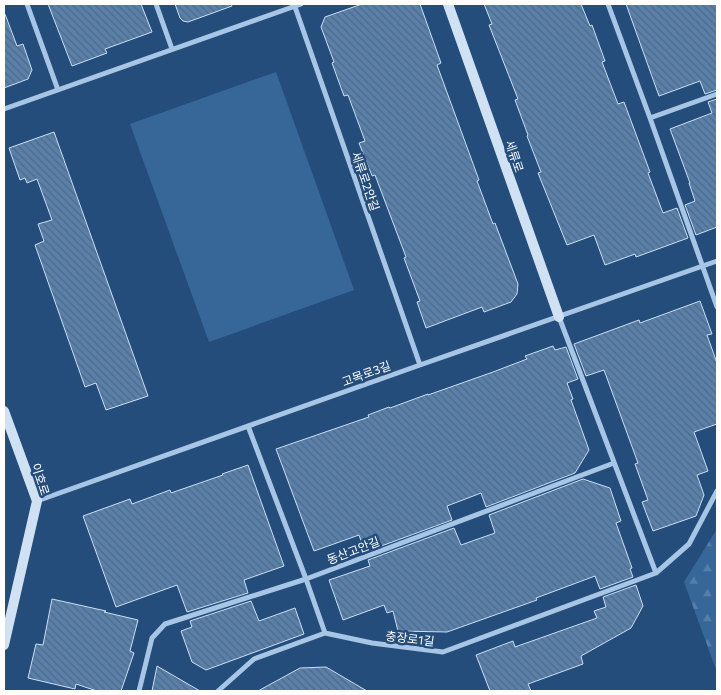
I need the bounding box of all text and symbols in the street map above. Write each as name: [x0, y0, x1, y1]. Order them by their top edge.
street label: 세류로: [503, 138, 527, 174]
street label: 세류로2안길: [349, 149, 383, 213]
street label: 고목로3길: [340, 358, 392, 388]
street label: 이호로: [29, 461, 53, 497]
street label: 동산고안길: [325, 534, 381, 566]
street label: 충장로1길: [385, 628, 435, 648]

